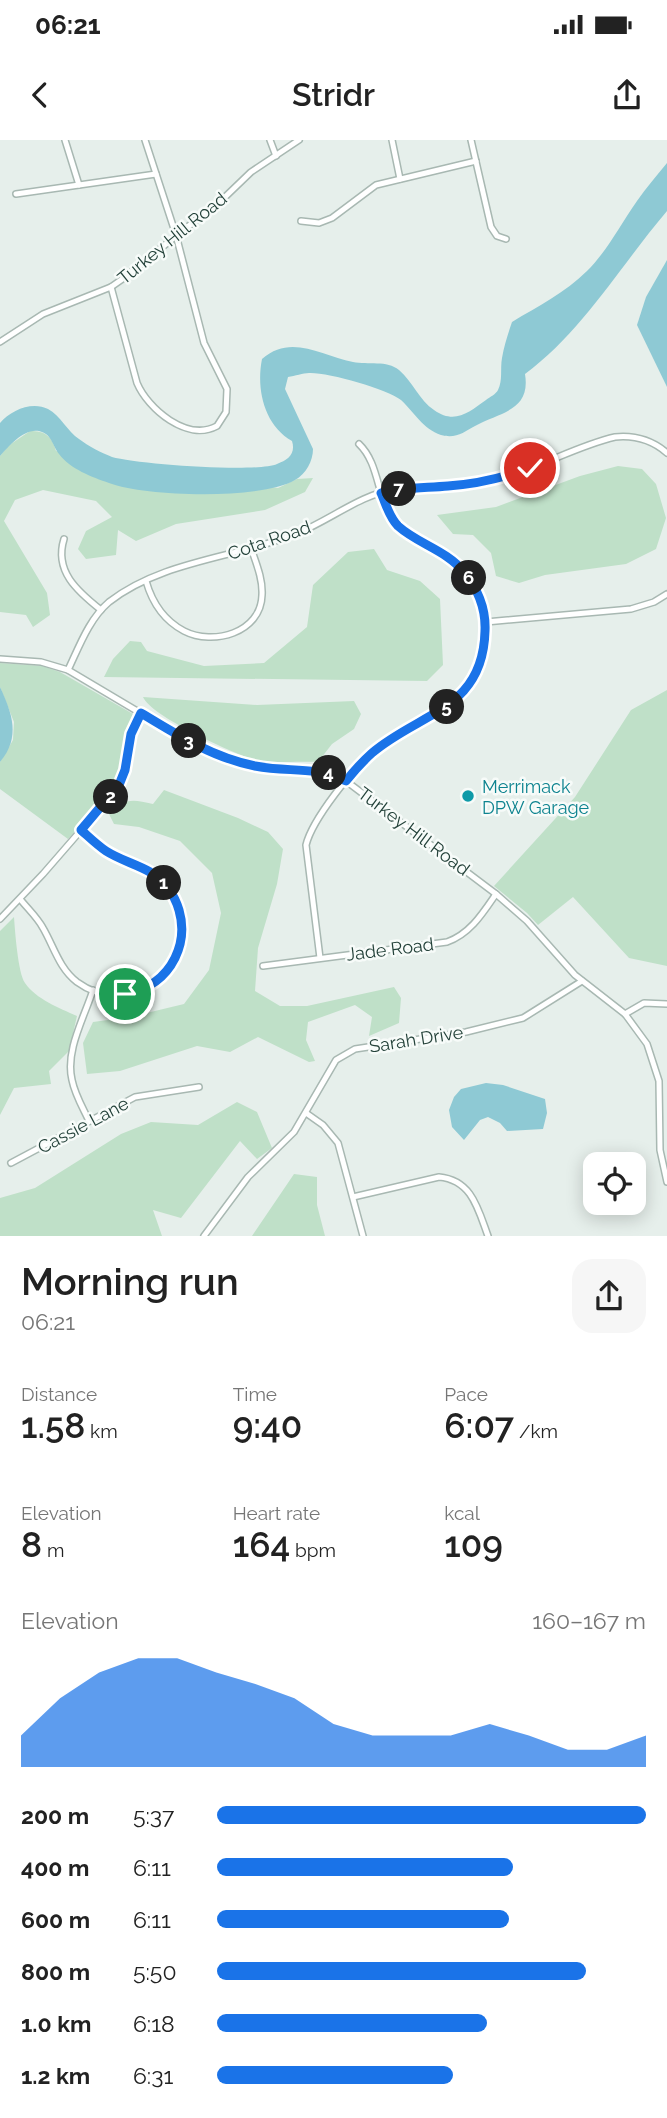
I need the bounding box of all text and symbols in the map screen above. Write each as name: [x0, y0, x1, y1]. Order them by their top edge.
text: 06:21: [35, 10, 101, 40]
icon: back: [21, 76, 59, 114]
text: Stridr: [292, 76, 375, 113]
icon: share: [608, 76, 646, 114]
street label: Turkey Hill Road: [113, 188, 231, 288]
pin: [500, 438, 560, 498]
icon: check: [511, 449, 549, 487]
pin: 7: [382, 472, 416, 506]
text: 7: [393, 477, 404, 499]
street label: Cota Road: [225, 516, 313, 564]
pin: 6: [452, 560, 486, 596]
text: 6: [463, 566, 474, 588]
pin: 5: [430, 690, 464, 724]
text: 5: [441, 695, 452, 717]
pin: 3: [172, 724, 206, 758]
text: 3: [183, 729, 194, 751]
pin: 4: [312, 756, 346, 790]
text: 4: [323, 761, 334, 783]
place label: Merrimack DPW Garage: [482, 776, 590, 818]
pin: 2: [94, 780, 128, 814]
street label: Turkey Hill Road: [354, 782, 474, 880]
text: 2: [105, 785, 116, 807]
marker: Merrimack DPW Garage: [460, 788, 476, 804]
pin: 1: [146, 866, 182, 900]
text: 1: [159, 871, 168, 893]
street label: Jade Road: [345, 933, 435, 965]
pin: [95, 964, 155, 1024]
icon: arrive: [106, 975, 144, 1013]
street label: Sarah Drive: [368, 1021, 465, 1057]
street label: Cassie Lane: [34, 1092, 132, 1158]
map controls: [583, 1152, 646, 1215]
button: locate: [583, 1152, 646, 1215]
text: Morning run: [21, 1259, 239, 1304]
button: share: [572, 1259, 646, 1333]
text: 06:21: [21, 1308, 75, 1335]
text: Distance: [21, 1383, 97, 1405]
text: Time: [233, 1383, 277, 1405]
text: Pace: [444, 1383, 488, 1405]
text: 1.58: [21, 1405, 85, 1446]
text: 9:40: [233, 1405, 302, 1446]
text: 6:07: [444, 1405, 514, 1446]
text: km: [85, 1420, 118, 1442]
text: /km: [514, 1420, 558, 1442]
text: Elevation: [21, 1502, 102, 1524]
text: Heart rate: [233, 1502, 320, 1524]
text: kcal: [444, 1502, 480, 1524]
text: 8: [21, 1524, 42, 1565]
text: 164: [233, 1524, 290, 1565]
text: 109: [444, 1524, 503, 1565]
text: m: [42, 1539, 64, 1561]
text: bpm: [290, 1539, 336, 1561]
text: Elevation: [21, 1607, 119, 1634]
text: 160–167 m: [532, 1607, 646, 1634]
text: 200 m: [21, 1802, 89, 1829]
text: 5:37: [133, 1802, 174, 1829]
text: 400 m: [21, 1854, 89, 1881]
text: 6:11: [133, 1854, 171, 1881]
text: 600 m: [21, 1906, 90, 1933]
text: 6:11: [133, 1906, 171, 1933]
text: 800 m: [21, 1958, 90, 1985]
text: 5:50: [133, 1958, 176, 1985]
text: 1.0 km: [21, 2010, 91, 2037]
text: 6:18: [133, 2010, 175, 2037]
text: 1.2 km: [21, 2062, 90, 2089]
text: 6:31: [133, 2062, 173, 2089]

